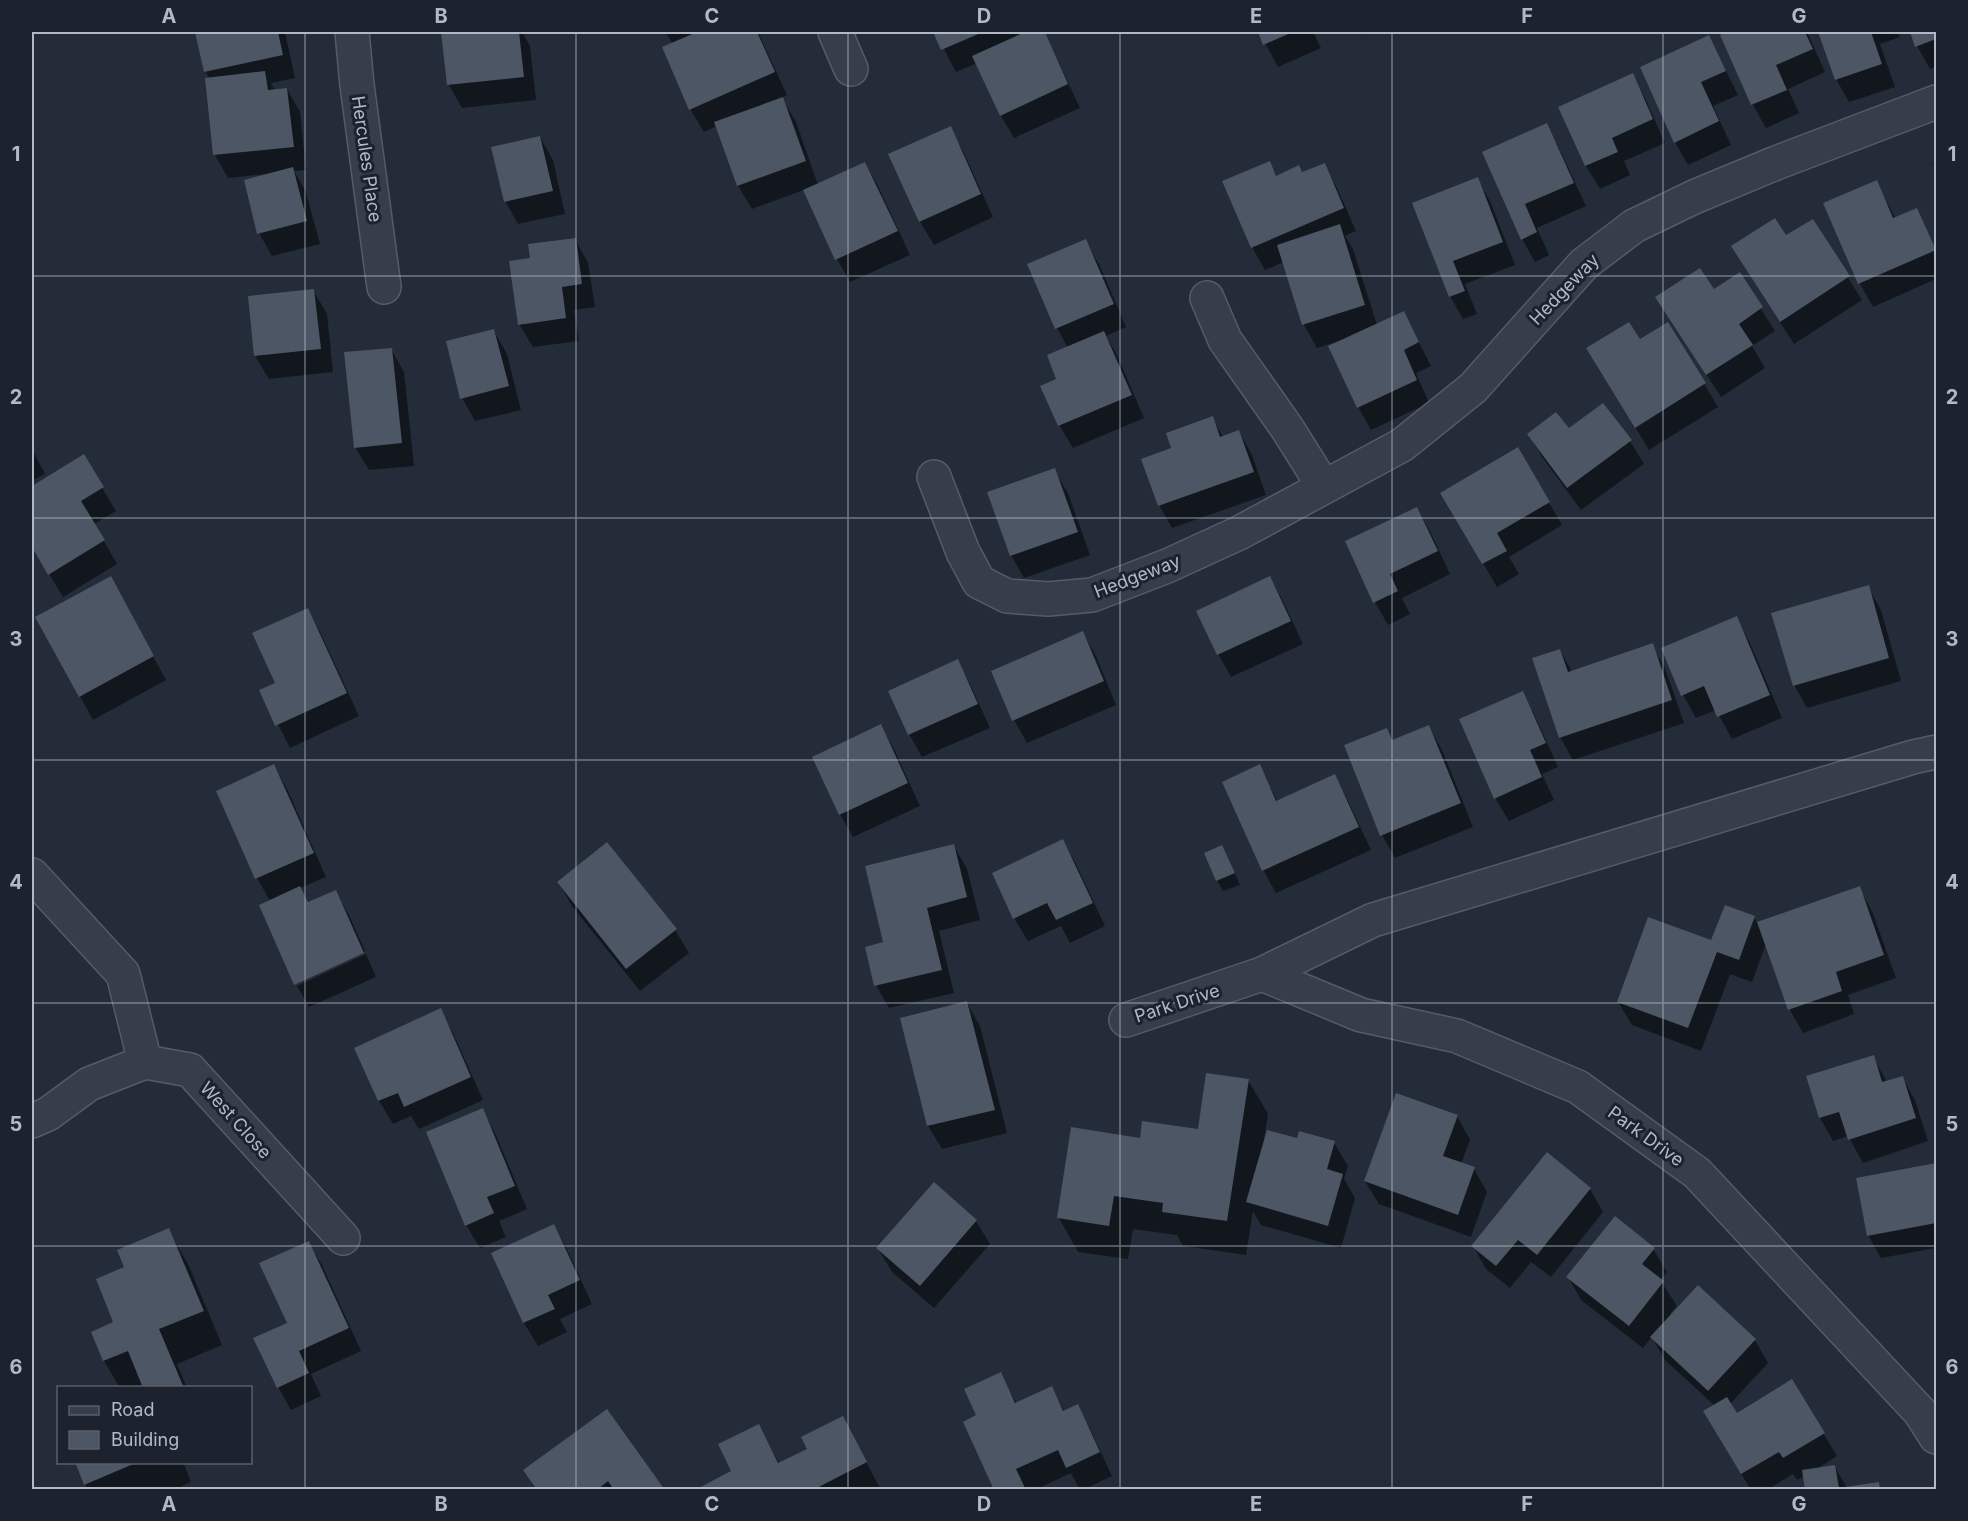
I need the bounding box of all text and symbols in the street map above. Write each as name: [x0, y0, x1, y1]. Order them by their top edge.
text: A: [162, 4, 177, 28]
text: B: [434, 4, 448, 28]
text: C: [705, 4, 719, 28]
text: D: [977, 4, 991, 28]
text: E: [1250, 4, 1262, 28]
text: F: [1521, 4, 1533, 28]
text: G: [1791, 4, 1807, 28]
street label: Hercules Place: [348, 94, 386, 224]
text: 1: [12, 142, 20, 166]
text: 1: [1948, 142, 1956, 166]
street label: Hedgeway: [1525, 249, 1603, 329]
text: 2: [10, 385, 22, 409]
text: 2: [1946, 385, 1958, 409]
street label: Hedgeway: [1091, 550, 1183, 602]
text: 3: [10, 627, 22, 651]
text: 3: [1946, 627, 1958, 651]
text: 4: [9, 870, 23, 894]
text: 4: [1945, 870, 1959, 894]
street label: Park Drive: [1132, 979, 1222, 1027]
street label: West Close: [196, 1077, 276, 1163]
street label: Park Drive: [1604, 1102, 1688, 1170]
text: 5: [10, 1112, 22, 1136]
text: 5: [1946, 1112, 1958, 1136]
text: 6: [10, 1355, 23, 1379]
text: 6: [1946, 1355, 1959, 1379]
legend: [57, 1386, 252, 1464]
text: Road: [111, 1399, 154, 1420]
text: Building: [111, 1429, 179, 1450]
text: A: [162, 1492, 177, 1516]
text: B: [434, 1492, 448, 1516]
text: C: [705, 1492, 719, 1516]
text: D: [977, 1492, 991, 1516]
text: E: [1250, 1492, 1262, 1516]
text: F: [1521, 1492, 1533, 1516]
text: G: [1791, 1492, 1807, 1516]

